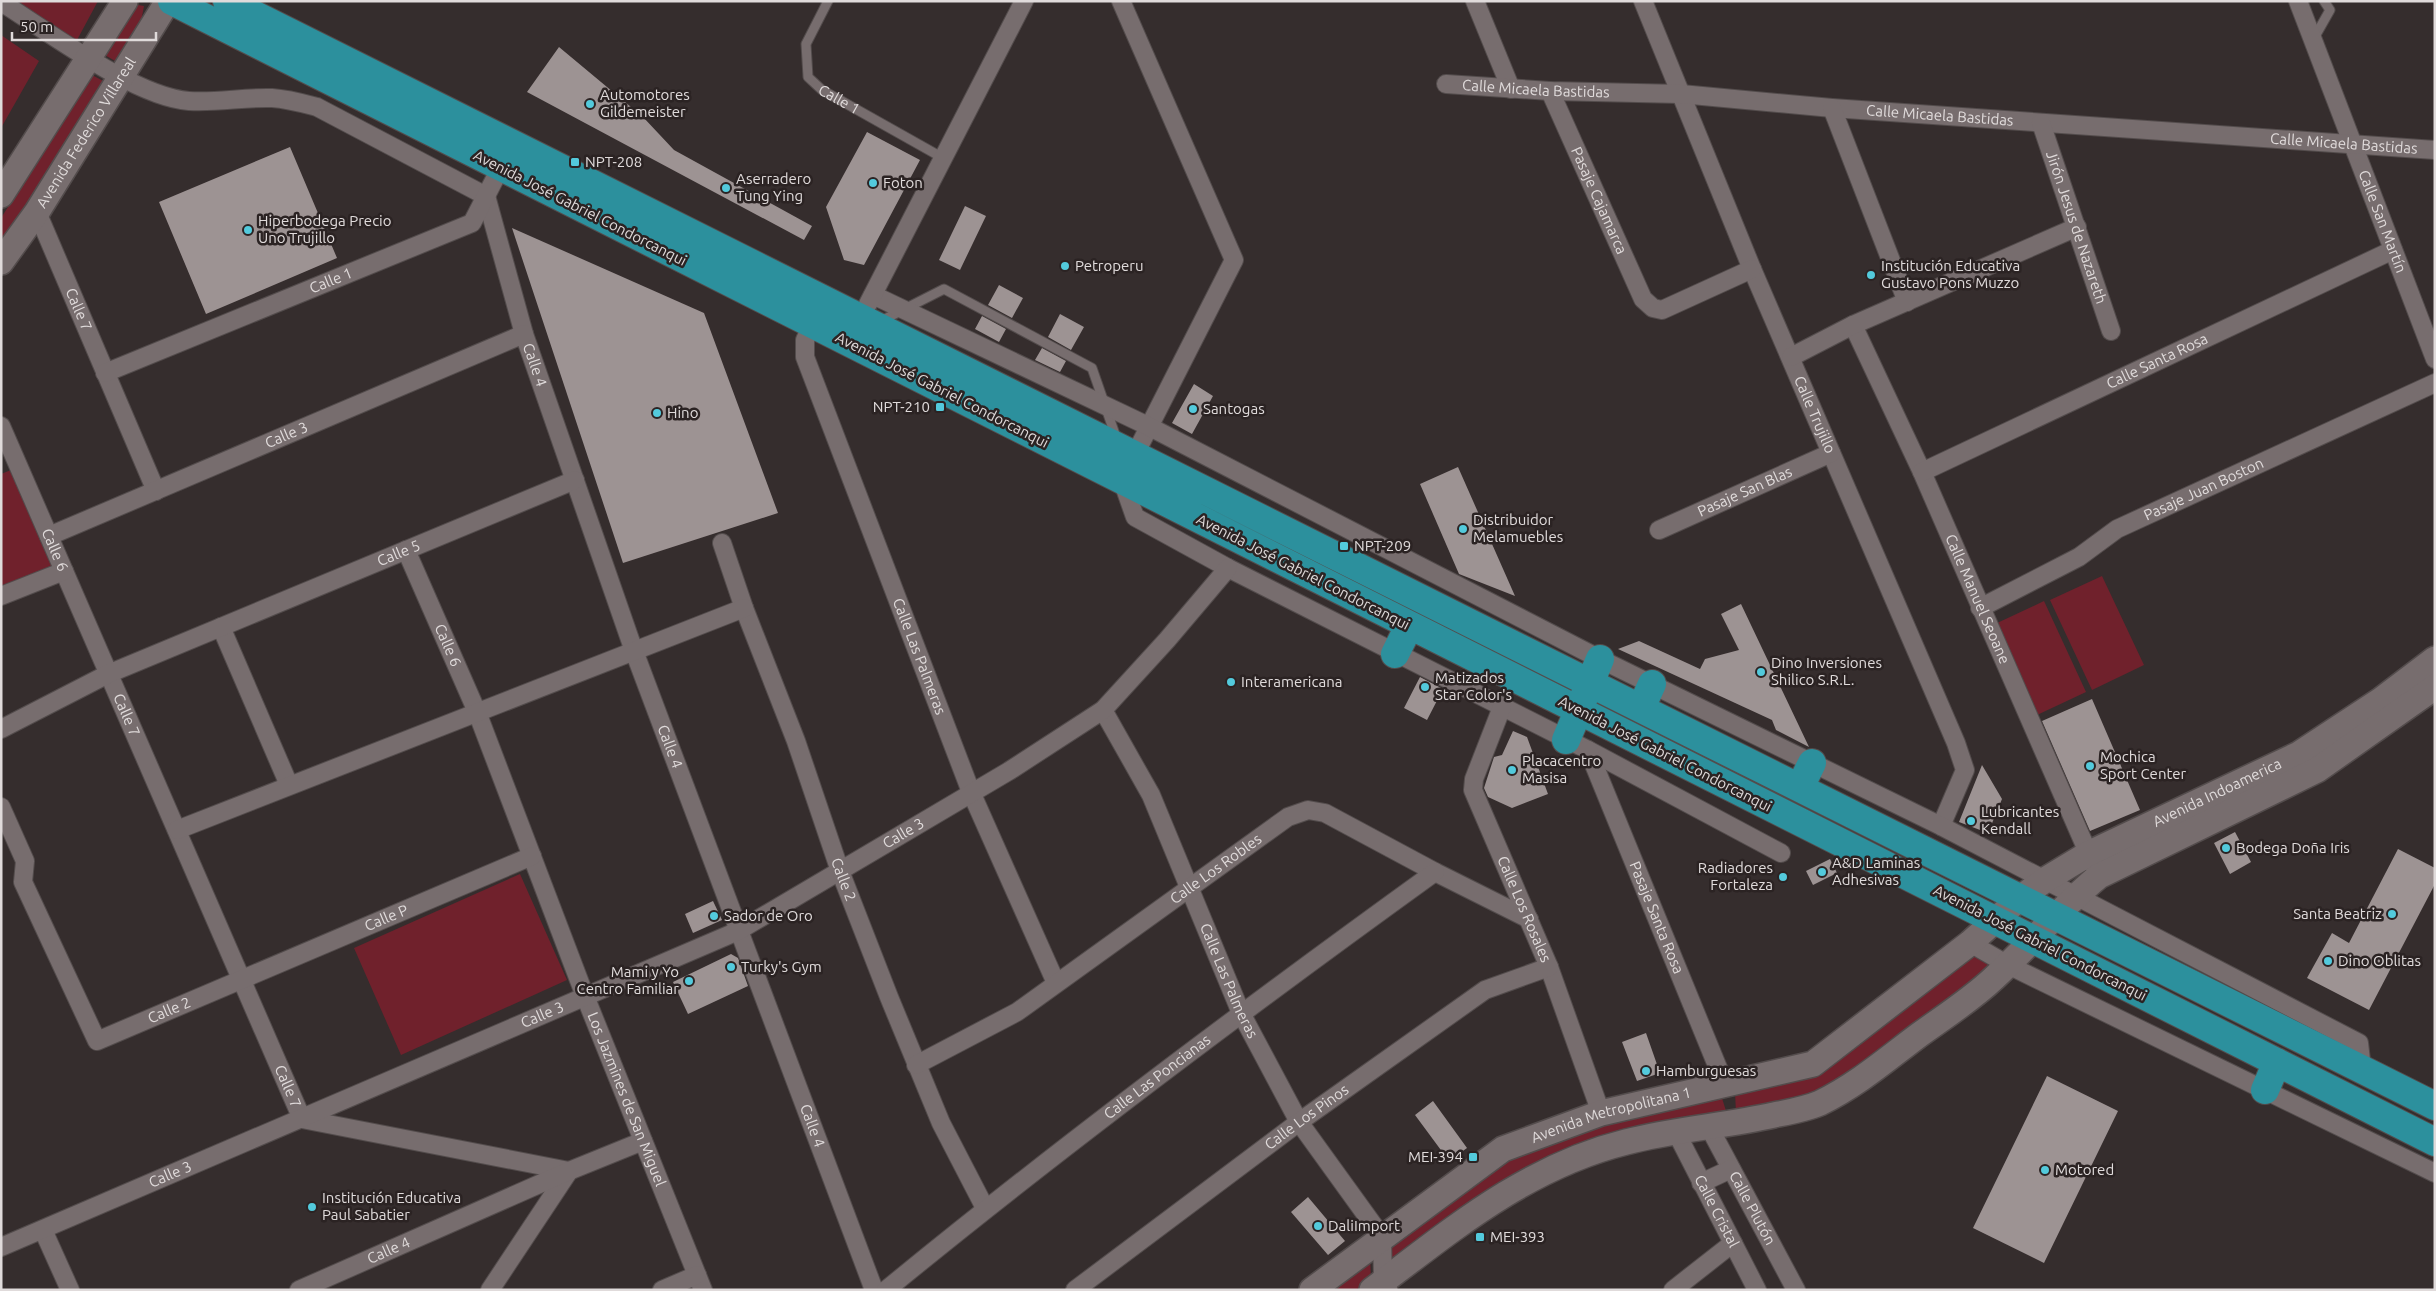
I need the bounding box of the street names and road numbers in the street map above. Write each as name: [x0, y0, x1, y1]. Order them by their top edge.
street label: Avenida Federico Villareal: [33, 54, 139, 211]
street label: Calle Micaela Bastidas: [1462, 76, 1610, 100]
street label: Calle 1: [815, 81, 863, 118]
street label: Calle Micaela Bastidas: [1866, 101, 2014, 129]
street label: Calle Micaela Bastidas: [2270, 130, 2418, 157]
street label: Pasaje Cajamarca: [1568, 144, 1631, 257]
street label: Avenida José Gabriel Condorcanqui: [471, 146, 690, 269]
street label: Jirón Jesus de Nazareth: [2043, 148, 2110, 306]
street label: Calle San Martín: [2355, 167, 2410, 275]
street label: Calle 1: [307, 264, 355, 297]
street label: Calle 7: [62, 285, 96, 333]
street label: Avenida José Gabriel Condorcanqui: [833, 328, 1052, 451]
street label: Calle Santa Rosa: [2104, 330, 2210, 392]
street label: Calle 4: [520, 341, 551, 389]
street label: Calle Trujillo: [1791, 373, 1839, 456]
street label: Calle 3: [262, 418, 310, 451]
street label: Pasaje Juan Boston: [2141, 454, 2266, 524]
street label: Pasaje San Blas: [1695, 463, 1794, 520]
street label: Avenida José Gabriel Condorcanqui: [1194, 510, 1413, 633]
street label: Calle 6: [38, 526, 72, 574]
street label: Calle Manuel Seoane: [1942, 531, 2014, 666]
street label: Calle 5: [374, 536, 422, 569]
street label: Calle Las Palmeras: [890, 595, 950, 717]
street label: Calle 6: [431, 621, 465, 669]
street label: Calle 7: [110, 691, 144, 739]
street label: Avenida José Gabriel Condorcanqui: [1556, 692, 1775, 815]
street label: Calle 4: [654, 722, 686, 770]
street label: Avenida Indoamerica: [2150, 755, 2284, 830]
street label: Calle 3: [879, 814, 927, 852]
street label: Calle Los Robles: [1167, 830, 1265, 907]
street label: Calle Los Rosales: [1494, 853, 1555, 965]
street label: Calle 2: [828, 856, 860, 904]
street label: Pasaje Santa Rosa: [1626, 859, 1688, 976]
street label: Avenida José Gabriel Condorcanqui: [1931, 881, 2150, 1004]
street label: Calle P: [362, 901, 410, 934]
street label: Calle Las Palmeras: [1197, 921, 1262, 1041]
street label: Calle 2: [145, 993, 193, 1026]
street label: Calle 3: [518, 998, 566, 1031]
street label: Los Jazmines de San Miguel: [584, 1010, 669, 1189]
street label: Calle Las Poncianas: [1100, 1031, 1214, 1122]
street label: Calle 7: [272, 1062, 305, 1110]
street label: Calle Los Pinos: [1261, 1081, 1352, 1153]
street label: Avenida Metropolitana 1: [1529, 1083, 1693, 1146]
street label: Calle 4: [797, 1101, 829, 1150]
street label: Calle 3: [146, 1157, 194, 1191]
street label: Calle Plutón: [1726, 1168, 1779, 1248]
street label: Calle Cristal: [1691, 1172, 1743, 1250]
street label: Calle 4: [364, 1233, 412, 1267]

